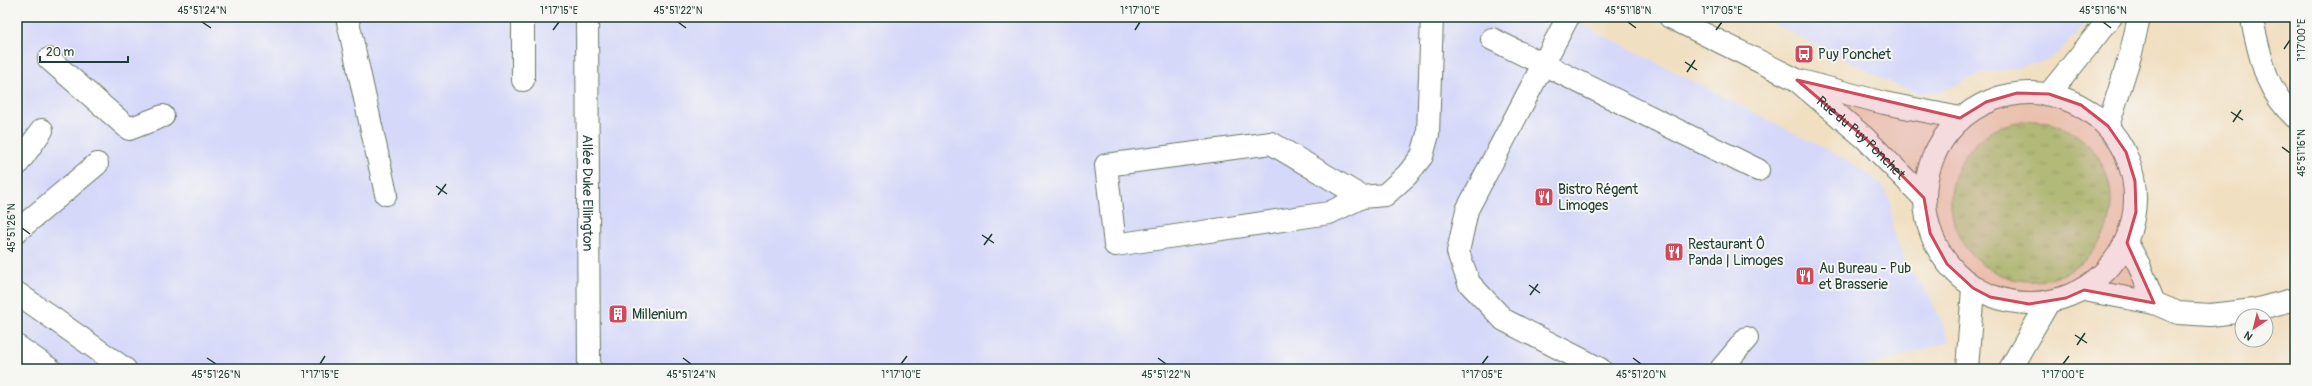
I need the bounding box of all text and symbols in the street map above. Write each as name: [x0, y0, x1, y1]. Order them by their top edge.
text: 45°51'24"N: [177, 5, 227, 17]
text: 1°17'15"E: [540, 5, 578, 17]
text: 45°51'22"N: [654, 5, 703, 17]
text: 1°17'10"E: [1120, 5, 1160, 17]
text: 45°51'18"N: [1605, 5, 1652, 17]
text: 1°17'05"E: [1702, 5, 1742, 17]
text: 45°51'16"N: [2079, 5, 2127, 17]
text: 1°17'00"E: [2296, 19, 2308, 61]
scale bar: [40, 38, 128, 64]
bus stop icon: Puy Ponchet: [1793, 43, 1815, 65]
text: 20 m: [46, 45, 75, 60]
place label: Puy Ponchet: [1818, 46, 1891, 63]
street label: Rue du Puy Ponchet: [1813, 92, 1909, 183]
text: 45°51'16"N: [2296, 129, 2308, 177]
street label: Allée Duke Ellington: [579, 135, 597, 252]
place label: Bistro Régent Limoges: [1558, 181, 1639, 214]
restaurant icon: Bistro Régent Limoges: [1533, 186, 1555, 208]
text: 45°51'26"N: [6, 203, 18, 253]
place label: Restaurant Ô Panda | Limoges: [1688, 235, 1784, 269]
restaurant icon: Restaurant Ô Panda | Limoges: [1663, 241, 1685, 263]
place label: Au Bureau - Pub et Brasserie: [1819, 260, 1911, 293]
restaurant icon: Au Bureau - Pub et Brasserie: [1794, 265, 1816, 287]
building icon: Millenium: [607, 303, 629, 325]
place label: Millenium: [632, 306, 687, 323]
north arrow: [2234, 308, 2274, 348]
text: N: [2241, 328, 2255, 343]
text: 45°51'26"N: [191, 369, 241, 381]
text: 1°17'15"E: [301, 369, 339, 381]
text: 45°51'24"N: [666, 369, 716, 381]
text: 1°17'10"E: [881, 369, 921, 381]
text: 45°51'22"N: [1142, 369, 1191, 381]
text: 1°17'05"E: [1462, 369, 1502, 381]
text: 45°51'20"N: [1616, 369, 1666, 381]
text: 1°17'00"E: [2042, 369, 2084, 381]

